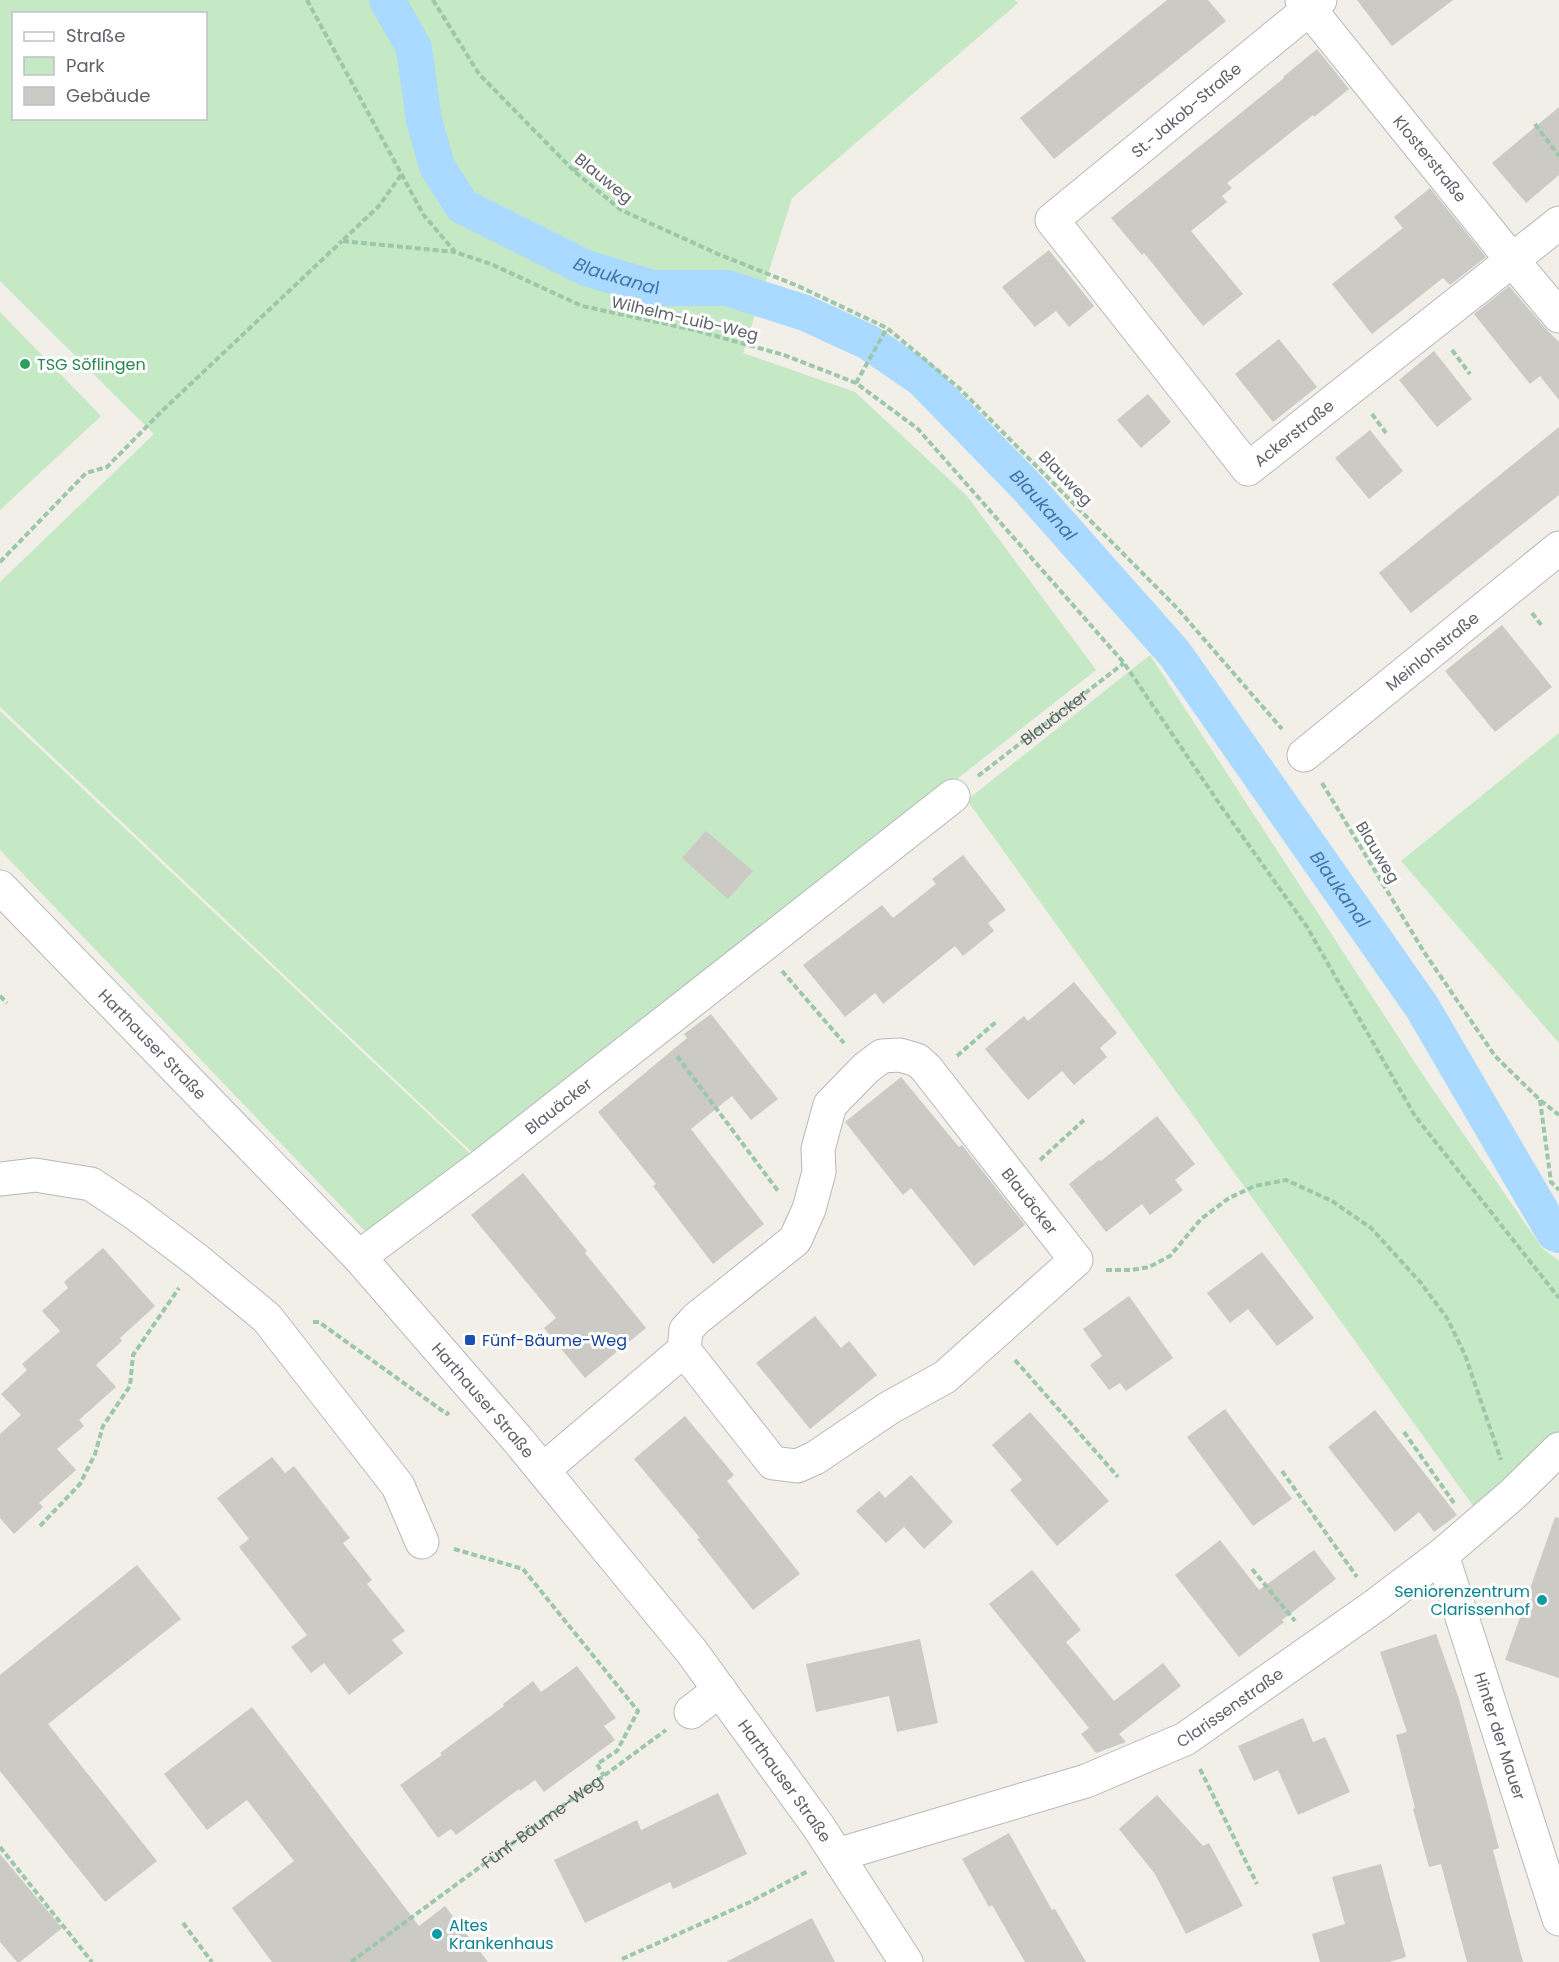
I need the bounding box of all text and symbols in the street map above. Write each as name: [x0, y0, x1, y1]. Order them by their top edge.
legend: [12, 12, 207, 120]
text: Straße: [66, 23, 125, 48]
text: Park: [66, 53, 105, 78]
street label: St.-Jakob-Straße: [1126, 57, 1246, 163]
text: Gebäude: [66, 83, 150, 108]
street label: Klosterstraße: [1388, 111, 1472, 207]
street label: Blauweg: [570, 148, 638, 209]
water label: Blaukanal: [569, 251, 660, 300]
street label: Wilhelm-Luib-Weg: [609, 290, 761, 347]
place label: TSG Söflingen: [37, 353, 146, 376]
marker: TSG Söflingen: [18, 357, 32, 371]
street label: Ackerstraße: [1249, 394, 1339, 472]
street label: Blauweg: [1034, 446, 1098, 511]
water label: Blaukanal: [1004, 464, 1083, 547]
street label: Meinlohstraße: [1381, 606, 1484, 696]
street label: Blauäcker: [1016, 684, 1093, 751]
street label: Blauweg: [1350, 817, 1405, 888]
water label: Blaukanal: [1304, 845, 1376, 933]
street label: Harthauser Straße: [93, 984, 211, 1105]
street label: Blauäcker: [520, 1073, 597, 1140]
street label: Blauäcker: [996, 1163, 1063, 1240]
place label: Fünf-Bäume-Weg: [482, 1329, 627, 1352]
marker: Fünf-Bäume-Weg: [463, 1333, 477, 1347]
street label: Harthauser Straße: [426, 1338, 539, 1463]
place label: Seniorenzentrum Clarissenhof: [1394, 1580, 1530, 1621]
marker: Seniorenzentrum Clarissenhof: [1535, 1593, 1549, 1607]
street label: Clarissenstraße: [1173, 1662, 1288, 1753]
street label: Hinter der Mauer: [1468, 1669, 1531, 1803]
street label: Harthauser Straße: [732, 1715, 837, 1847]
street label: Fünf-Bäume-Weg: [477, 1770, 607, 1874]
place label: Altes Krankenhaus: [449, 1914, 554, 1955]
marker: Altes Krankenhaus: [430, 1927, 444, 1941]

